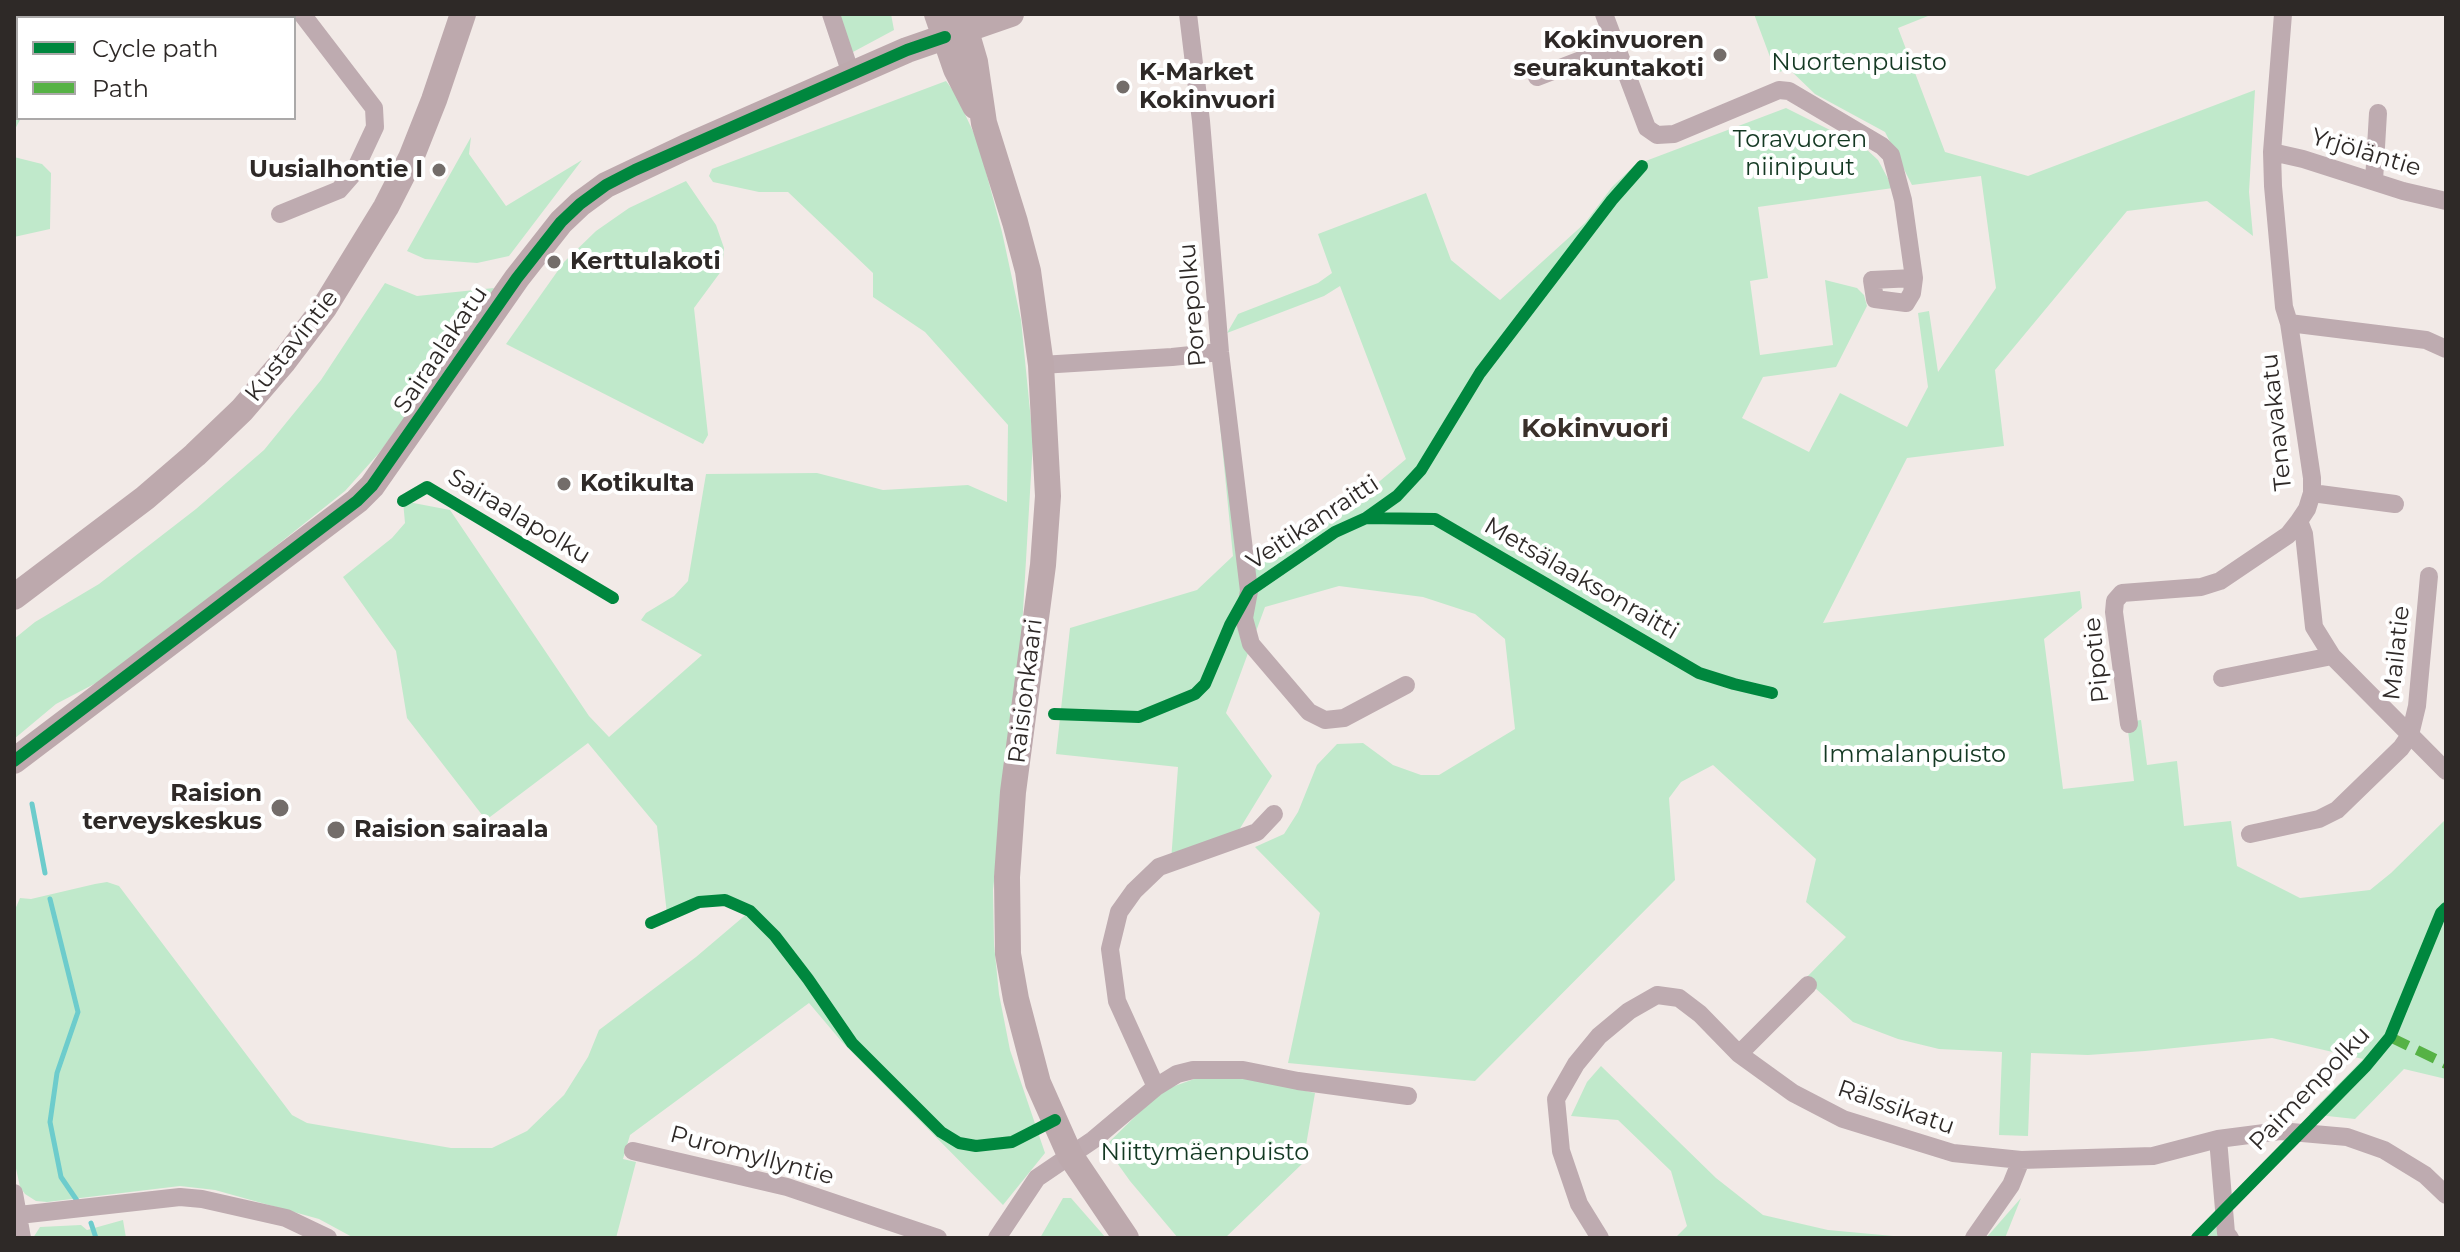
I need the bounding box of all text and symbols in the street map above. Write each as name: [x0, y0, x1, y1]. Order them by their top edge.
legend: [16, 16, 296, 120]
place label: Kokinvuoren seurakuntakoti: [1514, 27, 1704, 83]
text: Cycle path: [92, 34, 219, 63]
marker: Kokinvuoren seurakuntakoti: [1711, 46, 1729, 64]
park label: Nuortenpuisto: [1771, 49, 1947, 77]
place label: K-Market Kokinvuori: [1139, 59, 1275, 115]
text: Path: [92, 74, 149, 103]
marker: K-Market Kokinvuori: [1114, 78, 1132, 96]
street label: Yrjöläntie: [2308, 123, 2424, 183]
park label: Toravuoren niinipuut: [1733, 126, 1867, 182]
place label: Uusialhontie I: [249, 156, 423, 184]
marker: Uusialhontie I: [430, 161, 448, 179]
street label: Porepolku: [1173, 242, 1213, 368]
place label: Kerttulakoti: [570, 248, 721, 276]
marker: Kerttulakoti: [545, 253, 563, 271]
street label: Sairaalakatu: [388, 281, 494, 419]
street label: Kustavintie: [239, 284, 345, 408]
street label: Tenavakatu: [2255, 352, 2299, 492]
district label: Kokinvuori: [1521, 413, 1669, 445]
street label: Sairaalapolku: [443, 463, 595, 571]
place label: Kotikulta: [580, 470, 695, 498]
street label: Veitikanraitti: [1242, 470, 1384, 576]
marker: Kotikulta: [555, 475, 573, 493]
street label: Metsälaaksonraitti: [1479, 512, 1683, 646]
street label: Mailatie: [2378, 604, 2416, 702]
street label: Pipotie: [2078, 616, 2116, 704]
street label: Raisionkaari: [1003, 617, 1049, 765]
park label: Immalanpuisto: [1822, 741, 2006, 769]
place label: Raision terveyskeskus: [82, 780, 262, 836]
marker: Raision terveyskeskus: [269, 797, 291, 819]
place label: Raision sairaala: [354, 816, 548, 844]
marker: Raision sairaala: [325, 819, 347, 841]
street label: Paimenpolku: [2243, 1021, 2377, 1157]
street label: Rälssikatu: [1834, 1075, 1958, 1141]
street label: Puromyllyntie: [667, 1120, 837, 1192]
park label: Niittymäenpuisto: [1101, 1139, 1309, 1167]

